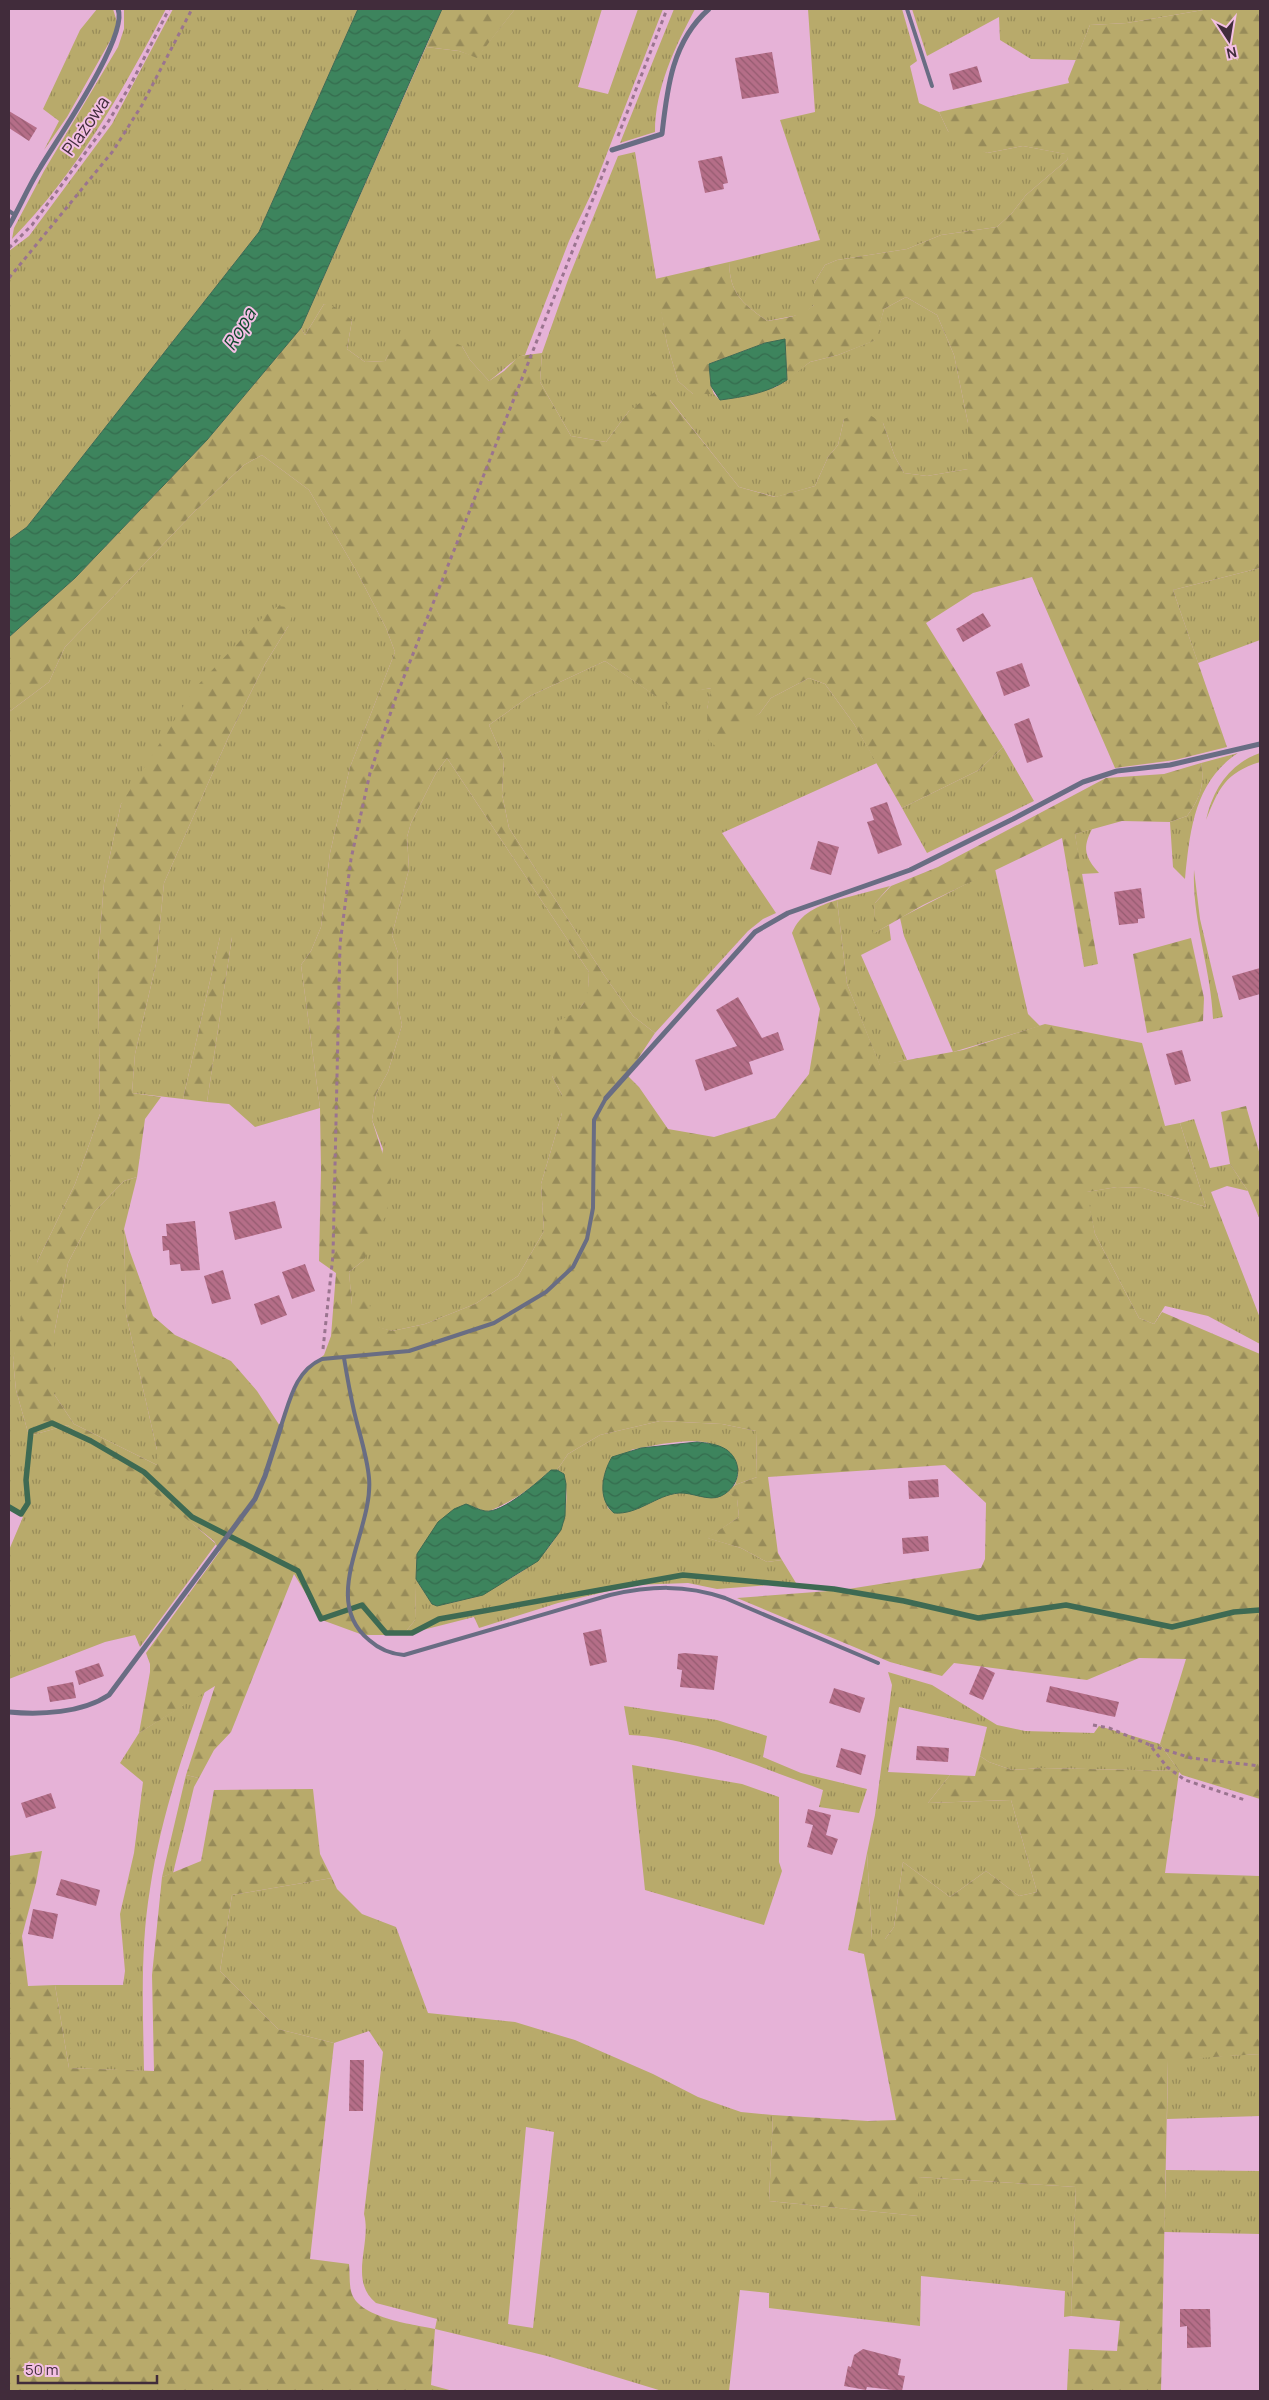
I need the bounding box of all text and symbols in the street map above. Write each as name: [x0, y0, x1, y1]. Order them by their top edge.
north arrow: [1204, 15, 1254, 65]
text: N: [1225, 43, 1239, 64]
street label: Plażowa: [56, 91, 114, 160]
water label: Ropa: [216, 302, 262, 355]
scale bar: [18, 2352, 156, 2384]
text: 50 m: [25, 2359, 59, 2380]

